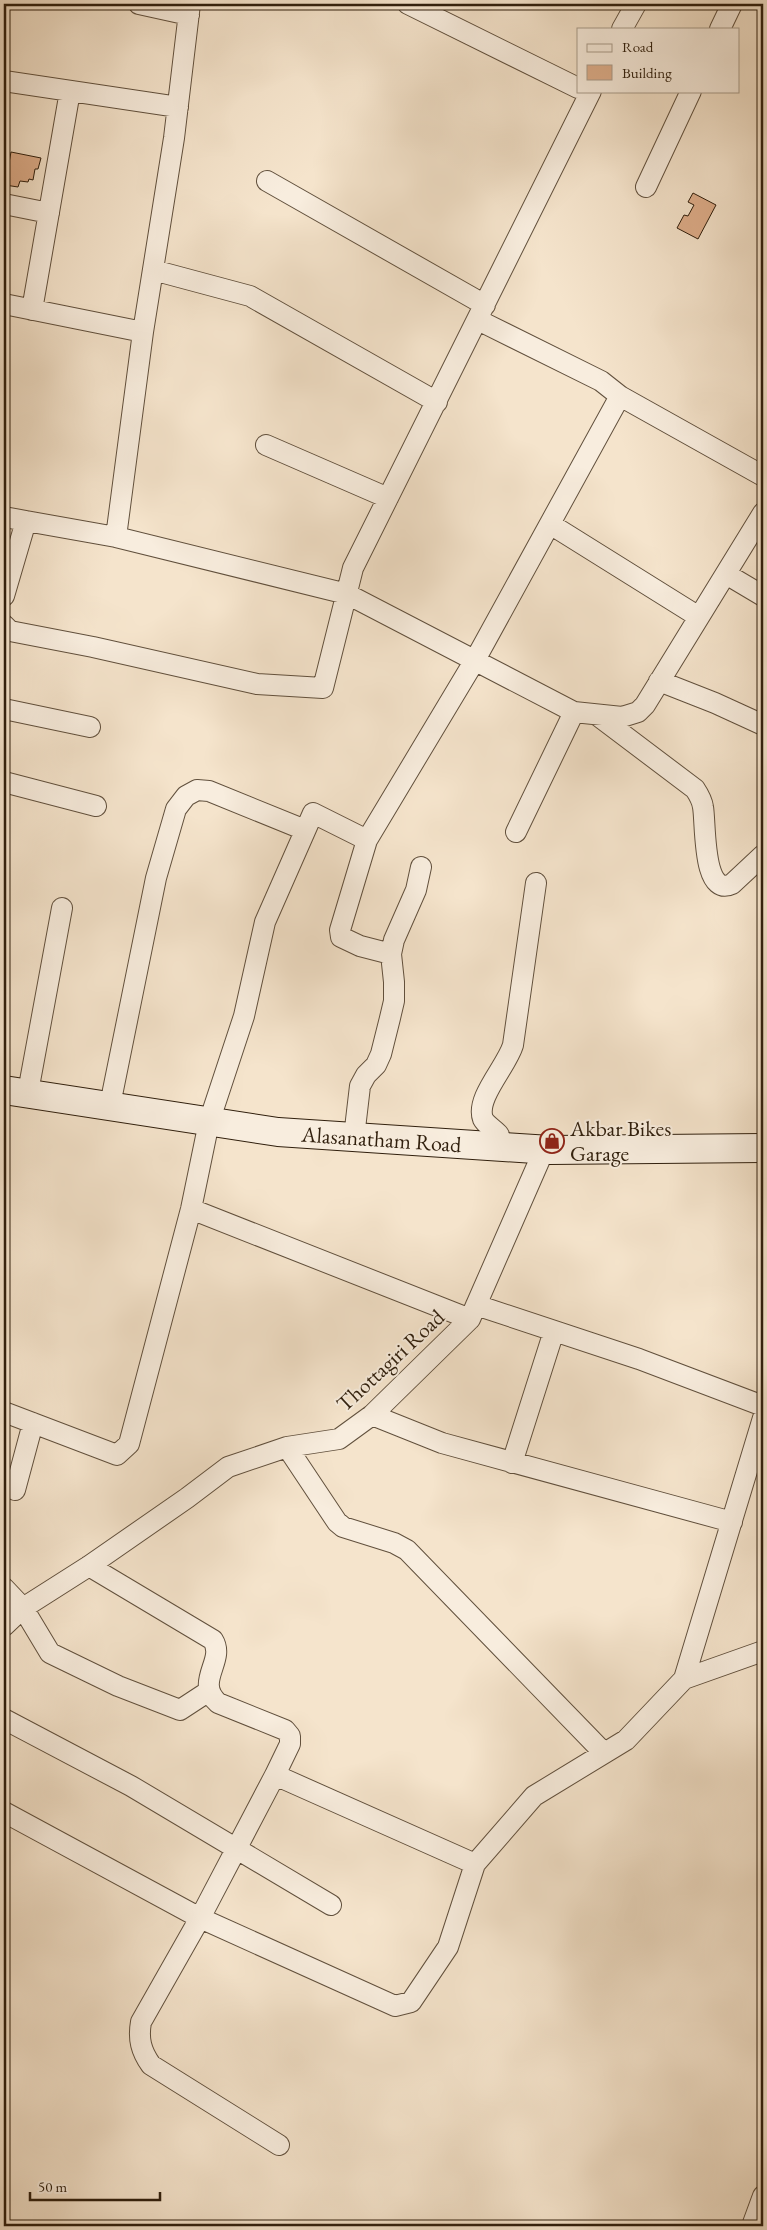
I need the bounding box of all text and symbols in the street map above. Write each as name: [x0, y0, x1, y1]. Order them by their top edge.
legend: [577, 28, 740, 92]
text: Road: [622, 37, 654, 56]
text: Building: [622, 63, 672, 82]
place label: Akbar Bikes Garage: [569, 1114, 671, 1168]
street label: Alasanatham Road: [300, 1120, 463, 1159]
shop icon: Akbar Bikes Garage: [539, 1128, 565, 1154]
street label: Thottagiri Road: [330, 1302, 451, 1418]
scale bar: [30, 2170, 160, 2202]
text: 50 m: [38, 2177, 67, 2196]

